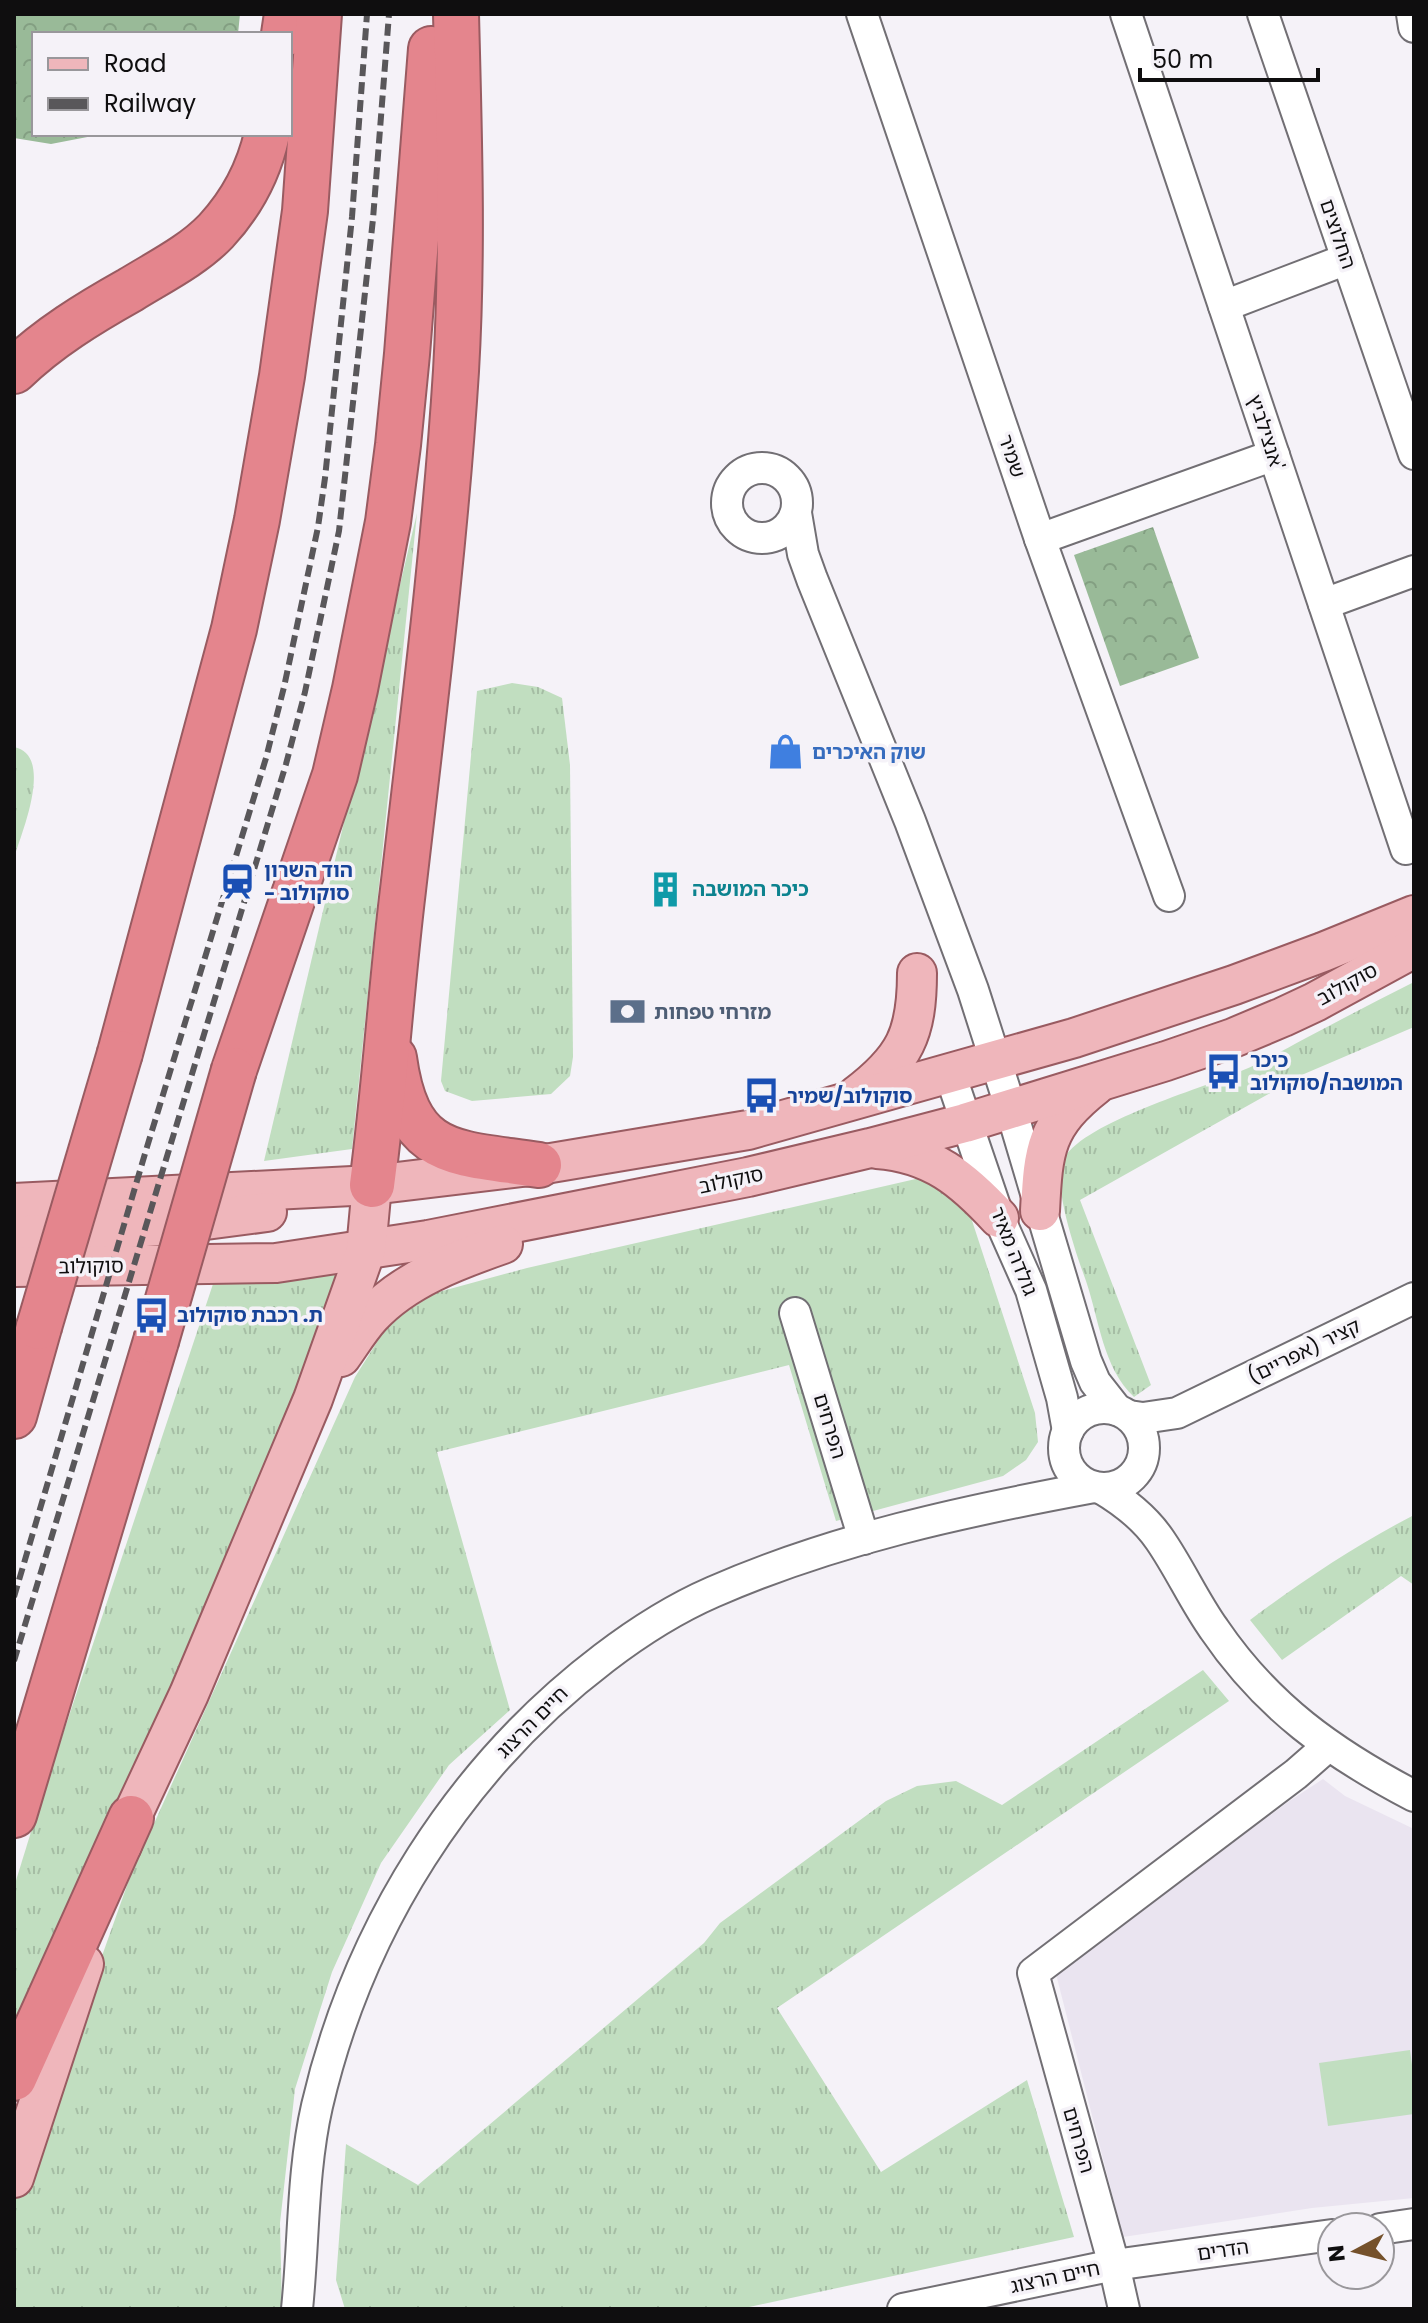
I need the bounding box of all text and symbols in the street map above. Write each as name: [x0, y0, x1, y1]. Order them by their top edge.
legend: [32, 32, 292, 136]
scale bar: [1140, 32, 1318, 82]
text: 50 m: [1152, 43, 1213, 76]
text: Road: [104, 47, 166, 80]
text: Railway: [104, 87, 197, 120]
street label: החלוצים: [1313, 195, 1363, 273]
street label: אנצילביץ': [1241, 391, 1291, 473]
street label: שמיר: [992, 431, 1032, 481]
shop icon: שוק האיכרים: [767, 733, 805, 771]
place label: שוק האיכרים: [812, 738, 926, 766]
place label: הוד השרון - סוקולוב: [264, 856, 353, 907]
station icon: הוד השרון - סוקולוב: [219, 863, 257, 901]
building icon: כיכר המושבה: [647, 870, 685, 908]
place label: כיכר המושבה: [692, 875, 809, 903]
street label: סוקולוב: [1312, 956, 1382, 1012]
bank icon: מזרחי טפחות: [609, 993, 647, 1031]
place label: מזרחי טפחות: [654, 998, 771, 1026]
place label: כיכר המושבה/סוקולוב: [1250, 1046, 1403, 1097]
bus stop icon: כיכר המושבה/סוקולוב: [1205, 1052, 1243, 1090]
bus stop icon: סוקולוב/שמיר: [742, 1077, 780, 1115]
place label: סוקולוב/שמיר: [787, 1082, 913, 1110]
street label: סוקולוב: [696, 1160, 766, 1200]
street label: גולדה מאיר: [983, 1202, 1045, 1300]
street label: סוקולוב: [58, 1251, 124, 1281]
bus stop icon: ת. רכבת סוקולוב: [132, 1296, 170, 1334]
place label: ת. רכבת סוקולוב: [177, 1301, 323, 1329]
street label: קציר (אפריים): [1243, 1312, 1365, 1390]
street label: הפרחים: [807, 1390, 853, 1462]
street label: חיים הרצוג: [490, 1680, 574, 1764]
street label: הפרחים: [1056, 2104, 1102, 2176]
north arrow: [1316, 2211, 1396, 2291]
street label: הדרים: [1195, 2233, 1251, 2267]
text: N: [1320, 2243, 1353, 2263]
street label: חיים הרצוג: [1008, 2254, 1102, 2300]

